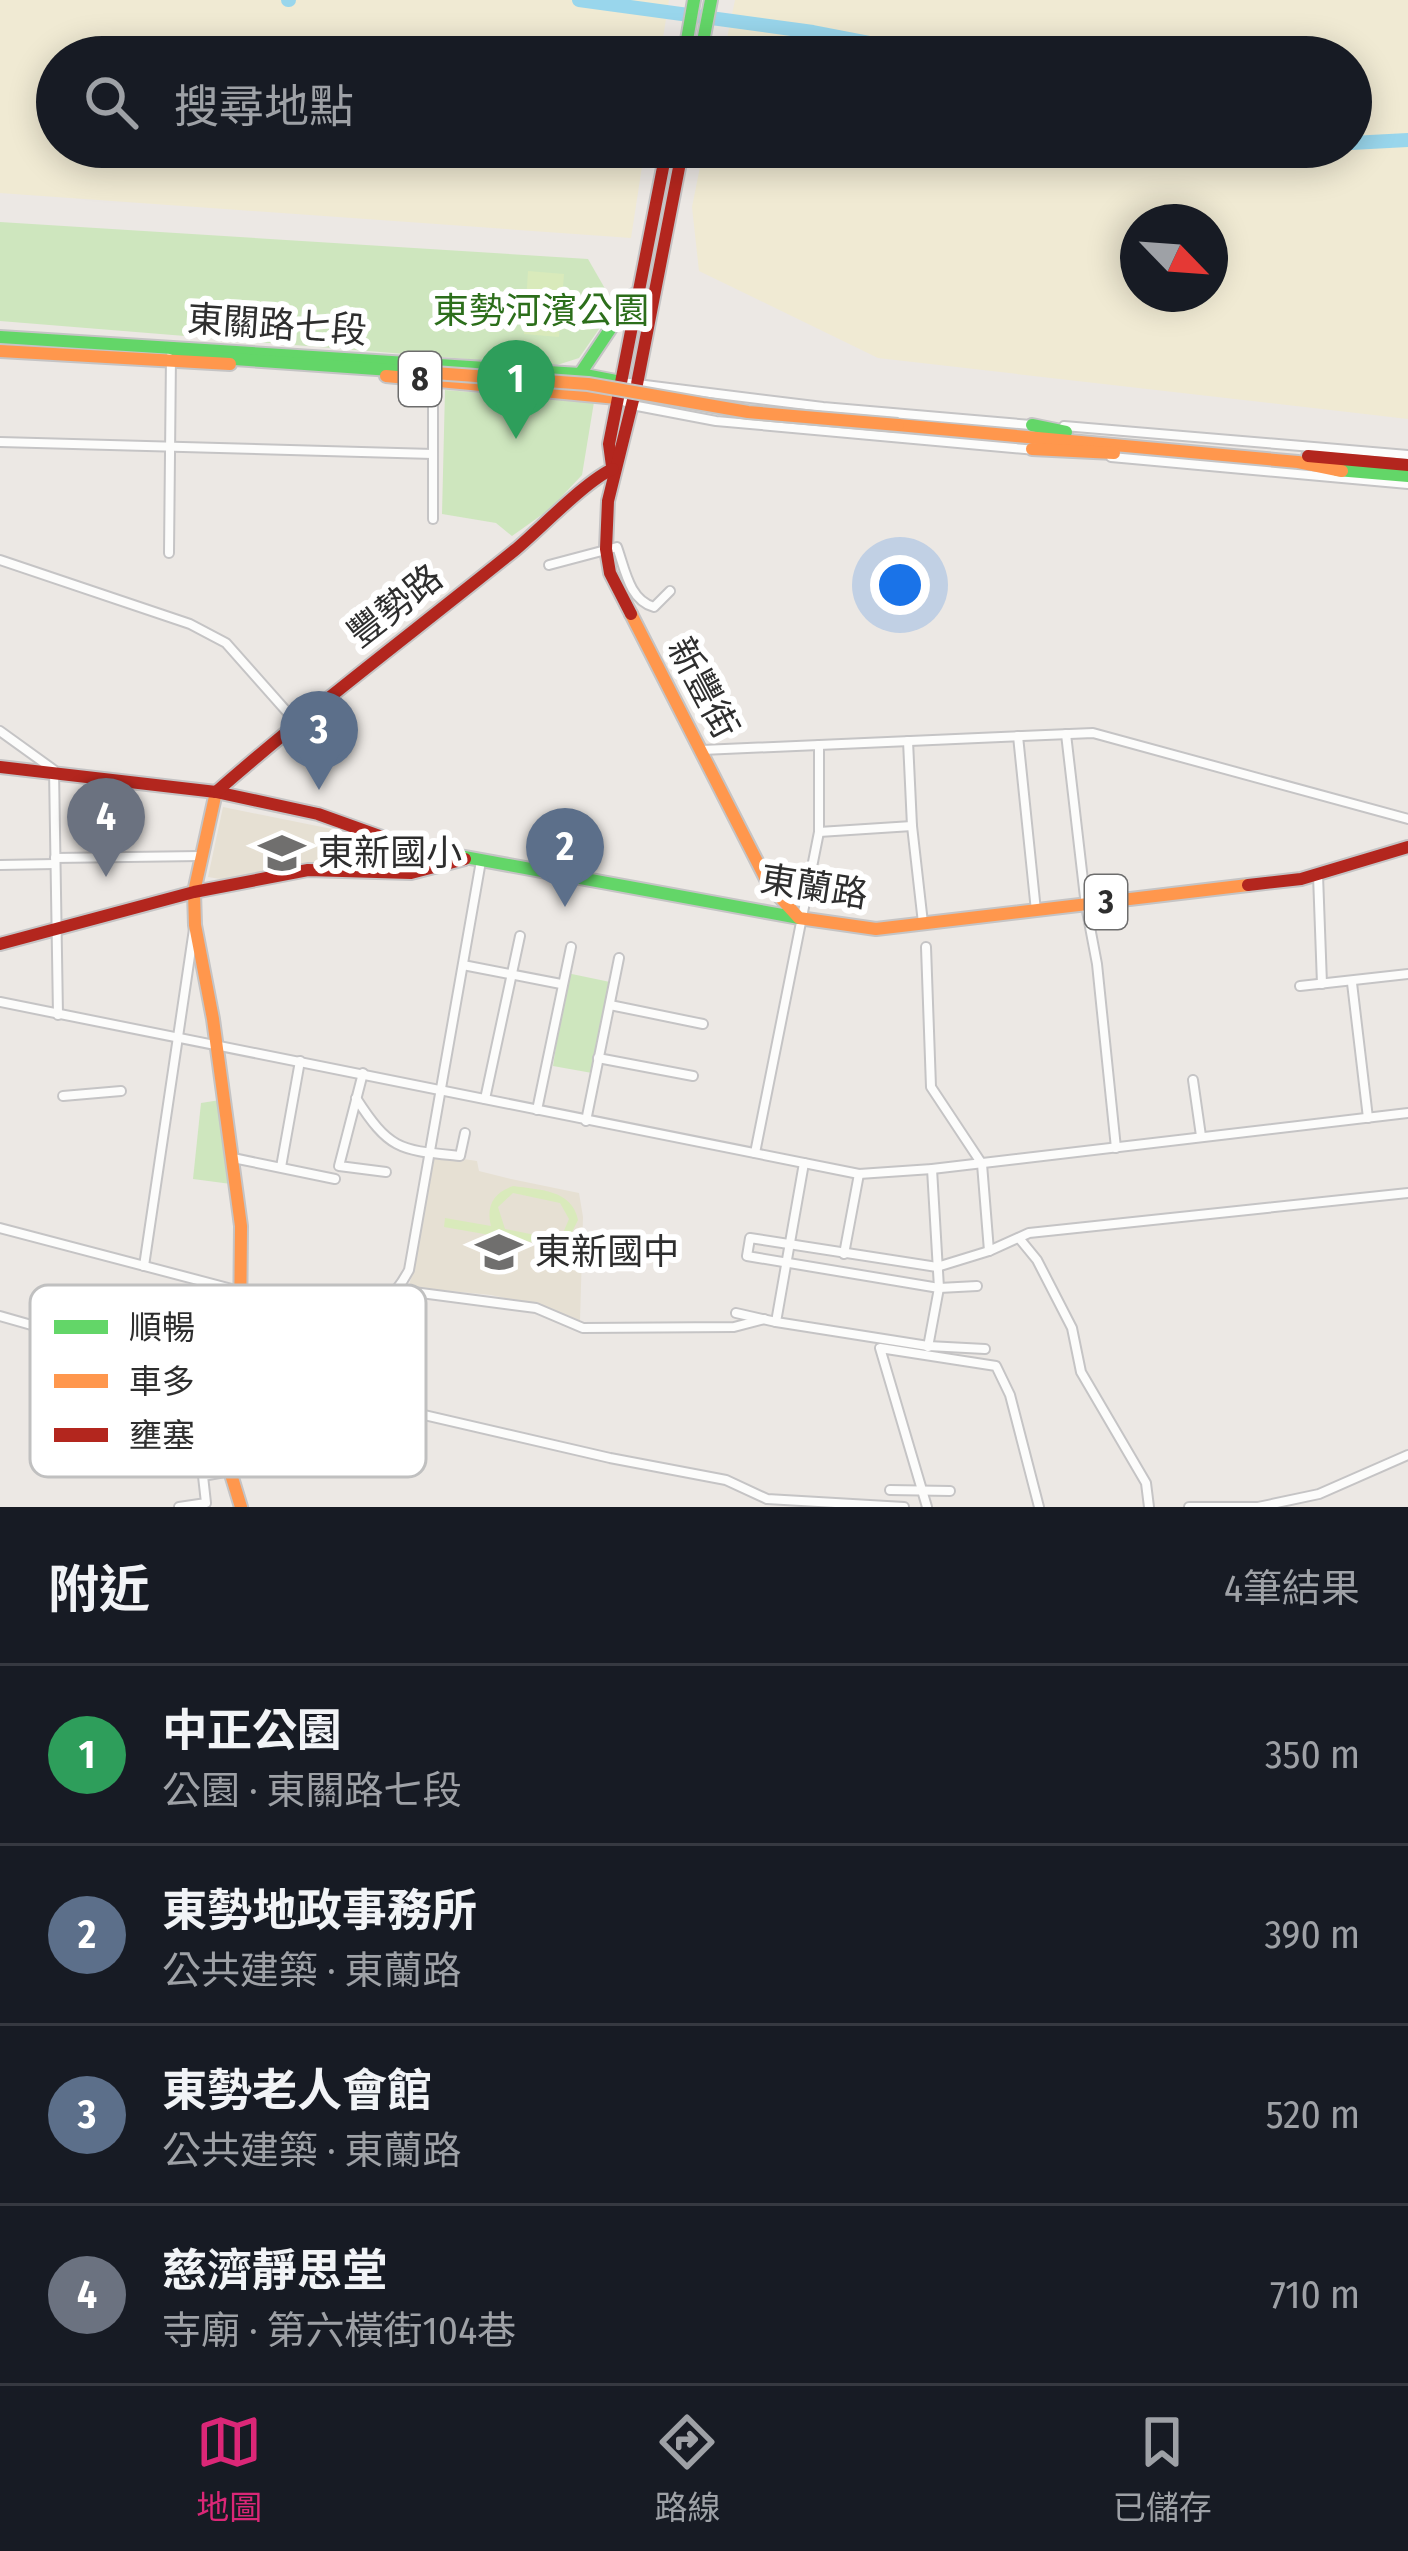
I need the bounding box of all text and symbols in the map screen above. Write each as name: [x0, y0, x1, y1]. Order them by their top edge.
search box: [36, 36, 1372, 168]
icon: search: [78, 69, 144, 135]
text: 搜尋地點: [174, 80, 354, 134]
north arrow: [1120, 204, 1228, 312]
park label: 東勢河濱公園: [433, 289, 649, 333]
street label: 東關路七段: [186, 297, 368, 353]
pin: 1: [477, 340, 555, 439]
road number: 8: [399, 352, 441, 406]
street label: 豐勢路: [339, 555, 451, 657]
your location: [870, 555, 930, 615]
street label: 新豐街: [658, 630, 748, 746]
pin: 3: [280, 691, 358, 790]
pin: 4: [67, 778, 145, 877]
pin: 2: [526, 808, 604, 907]
school or university icon: 東新國小: [257, 828, 307, 878]
place label: 東新國小: [318, 831, 462, 875]
street label: 東蘭路: [757, 857, 871, 917]
road number: 3: [1085, 875, 1127, 929]
school or university icon: 東新國中: [474, 1227, 524, 1277]
place label: 東新國中: [535, 1230, 679, 1274]
legend: [30, 1285, 426, 1477]
text: 順暢: [129, 1308, 195, 1348]
text: 車多: [129, 1362, 195, 1402]
text: 壅塞: [129, 1416, 195, 1456]
text: 附近: [48, 1559, 150, 1621]
text: 4筆結果: [1224, 1566, 1360, 1612]
text: 中正公園: [162, 1704, 342, 1758]
text: 1: [79, 1732, 95, 1778]
text: 350 m: [1265, 1732, 1360, 1778]
text: 公園 · 東關路七段: [162, 1768, 462, 1814]
text: 東勢地政事務所: [162, 1884, 477, 1938]
text: 2: [78, 1912, 96, 1958]
text: 390 m: [1264, 1912, 1360, 1958]
text: 公共建築 · 東蘭路: [162, 1948, 462, 1994]
text: 東勢老人會館: [162, 2064, 432, 2118]
text: 3: [78, 2092, 96, 2138]
text: 520 m: [1266, 2092, 1360, 2138]
text: 公共建築 · 東蘭路: [162, 2128, 462, 2174]
text: 慈濟靜思堂: [162, 2244, 387, 2298]
text: 4: [77, 2272, 97, 2318]
text: 710 m: [1270, 2272, 1360, 2318]
text: 寺廟 · 第六橫街104巷: [162, 2308, 516, 2354]
tab: 地圖: [196, 2409, 262, 2529]
tab: 路線: [654, 2409, 720, 2529]
tab: 已儲存: [1113, 2409, 1212, 2529]

